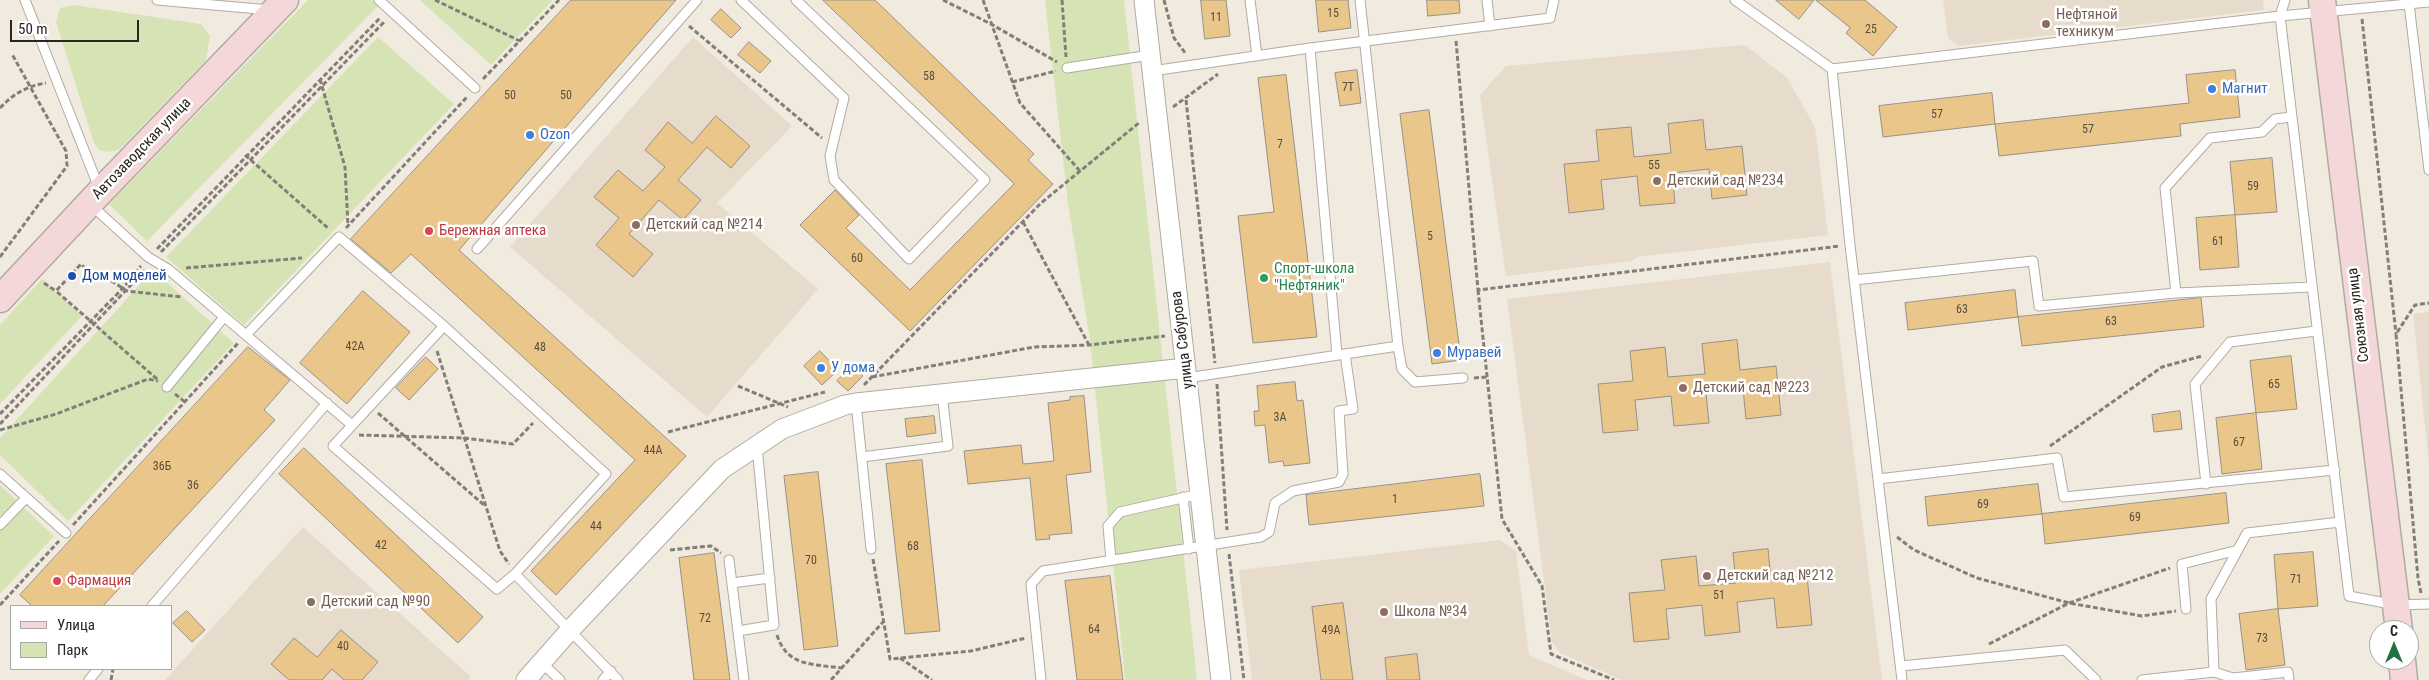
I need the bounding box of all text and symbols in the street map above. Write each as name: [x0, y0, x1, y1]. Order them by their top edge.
place label: Нефтяной техникум: [2056, 6, 2118, 41]
house number: 15: [1327, 7, 1339, 21]
scale bar: [12, 10, 141, 42]
house number: 11: [1210, 11, 1222, 25]
marker: Нефтяной техникум: [2040, 18, 2052, 30]
text: 50 m: [18, 20, 48, 38]
house number: 25: [1865, 23, 1877, 37]
house number: 58: [923, 70, 935, 84]
place label: Магнит: [2222, 80, 2268, 98]
house number: 7Т: [1342, 81, 1354, 95]
marker: Магнит: [2206, 83, 2218, 95]
house number: 50: [504, 89, 516, 103]
house number: 50: [560, 89, 572, 103]
street label: Автозаводская улица: [89, 94, 195, 204]
house number: 57: [1931, 108, 1943, 122]
house number: 57: [2082, 123, 2094, 137]
place label: Ozon: [540, 126, 570, 144]
marker: Ozon: [524, 129, 536, 141]
house number: 7: [1277, 138, 1283, 152]
house number: 55: [1648, 159, 1660, 173]
place label: Детский сад №234: [1667, 172, 1784, 190]
marker: Детский сад №234: [1651, 175, 1663, 187]
house number: 59: [2247, 180, 2259, 194]
place label: Детский сад №214: [646, 216, 763, 234]
marker: Детский сад №214: [630, 219, 642, 231]
place label: Бережная аптека: [439, 222, 546, 240]
marker: Бережная аптека: [423, 225, 435, 237]
house number: 5: [1427, 230, 1433, 244]
house number: 61: [2212, 235, 2224, 249]
house number: 60: [851, 252, 863, 266]
place label: Спорт-школа "Нефтяник": [1274, 260, 1354, 295]
place label: Дом моделей: [82, 267, 167, 285]
street label: Союзная улица: [2344, 267, 2374, 363]
marker: Дом моделей: [66, 270, 78, 282]
marker: Спорт-школа "Нефтяник": [1258, 272, 1270, 284]
street label: улица Сабурова: [1168, 290, 1198, 390]
house number: 63: [1956, 303, 1968, 317]
house number: 63: [2105, 315, 2117, 329]
house number: 42А: [346, 340, 364, 354]
house number: 48: [534, 341, 546, 355]
place label: Муравей: [1447, 344, 1501, 362]
marker: Муравей: [1431, 347, 1443, 359]
place label: У дома: [831, 359, 875, 377]
marker: У дома: [815, 362, 827, 374]
house number: 65: [2268, 378, 2280, 392]
place label: Детский сад №223: [1693, 379, 1810, 397]
marker: Детский сад №223: [1677, 382, 1689, 394]
house number: 3А: [1274, 411, 1286, 425]
house number: 67: [2233, 436, 2245, 450]
house number: 44А: [644, 444, 662, 458]
house number: 36Б: [153, 460, 171, 474]
house number: 36: [187, 479, 199, 493]
house number: 1: [1392, 493, 1398, 507]
house number: 69: [1977, 498, 1989, 512]
house number: 69: [2129, 511, 2141, 525]
house number: 44: [590, 520, 602, 534]
house number: 42: [375, 539, 387, 553]
house number: 68: [907, 540, 919, 554]
house number: 70: [805, 554, 817, 568]
place label: Детский сад №212: [1717, 567, 1834, 585]
marker: Детский сад №212: [1701, 570, 1713, 582]
place label: Фармация: [67, 572, 131, 590]
house number: 71: [2290, 573, 2302, 587]
marker: Фармация: [51, 575, 63, 587]
house number: 51: [1713, 589, 1725, 603]
place label: Детский сад №90: [321, 593, 430, 611]
marker: Детский сад №90: [305, 596, 317, 608]
place label: Школа №34: [1394, 603, 1467, 621]
legend: [10, 605, 172, 670]
marker: Школа №34: [1378, 606, 1390, 618]
house number: 72: [699, 612, 711, 626]
text: Улица: [57, 616, 95, 634]
north arrow: [2369, 620, 2419, 670]
house number: 64: [1088, 623, 1100, 637]
text: С: [2390, 623, 2398, 639]
house number: 49А: [1322, 624, 1340, 638]
house number: 73: [2256, 632, 2268, 646]
house number: 40: [337, 640, 349, 654]
text: Парк: [57, 641, 88, 659]

